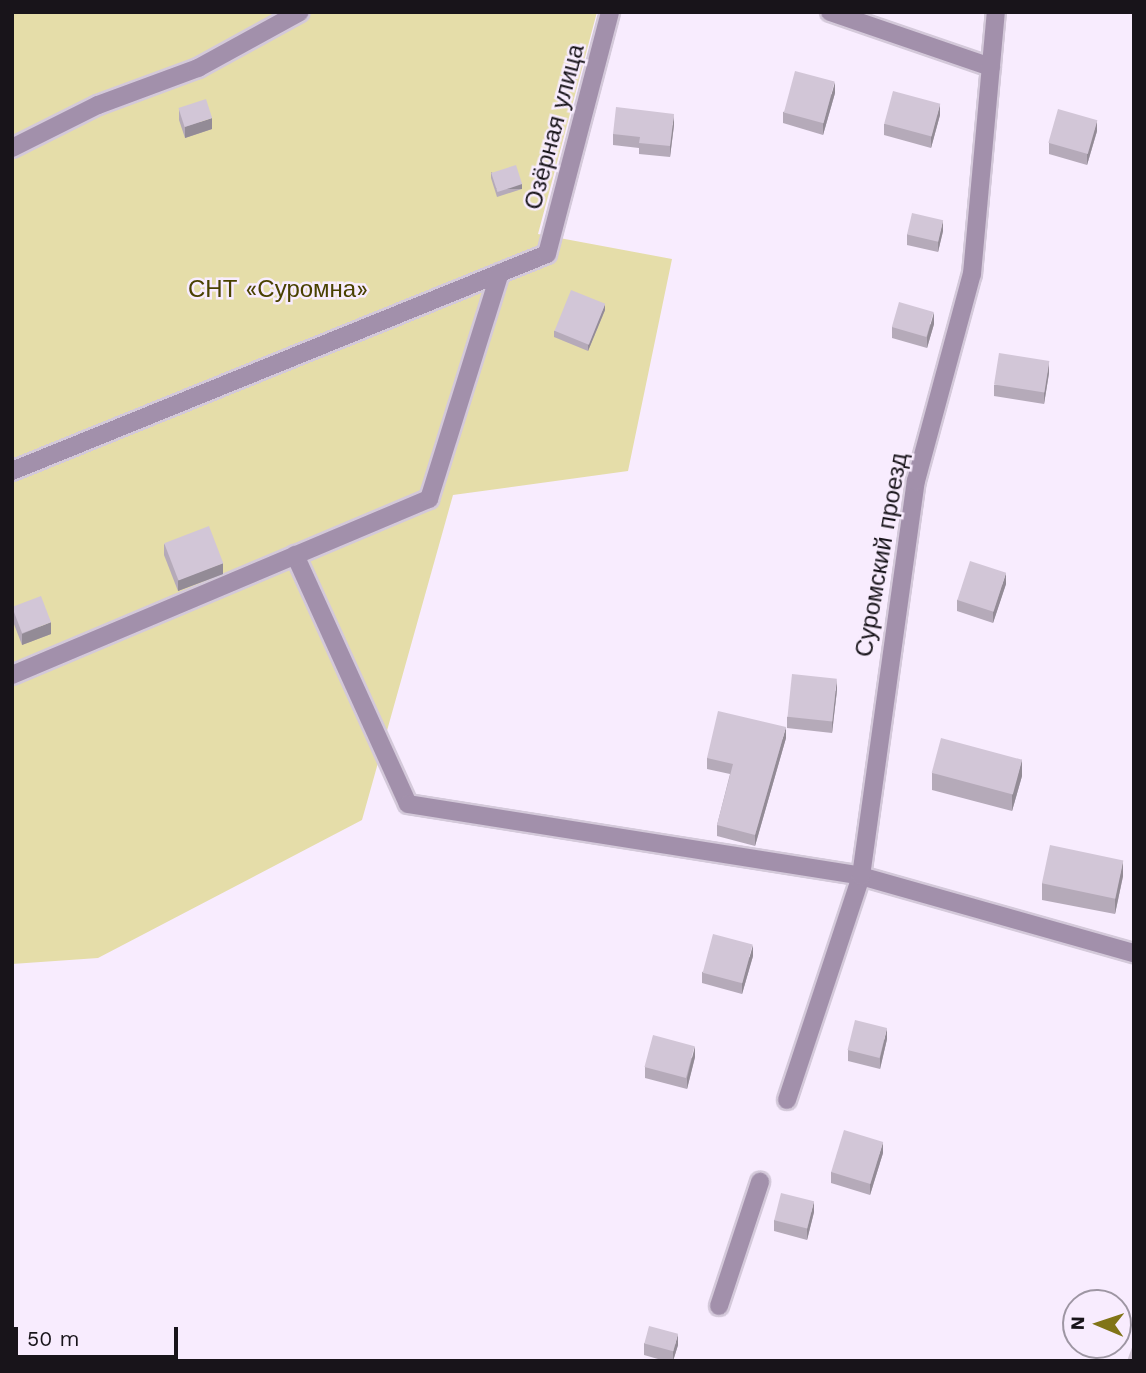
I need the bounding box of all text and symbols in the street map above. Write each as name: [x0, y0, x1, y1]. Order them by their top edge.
street label: Озёрная улица: [519, 41, 591, 213]
park label: СНТ «Суромна»: [188, 276, 368, 304]
street label: Суромский проезд: [850, 451, 914, 659]
north arrow: [1062, 1289, 1132, 1359]
scale bar: [18, 1314, 182, 1358]
text: N: [1066, 1316, 1089, 1331]
text: 50 m: [27, 1326, 79, 1351]

